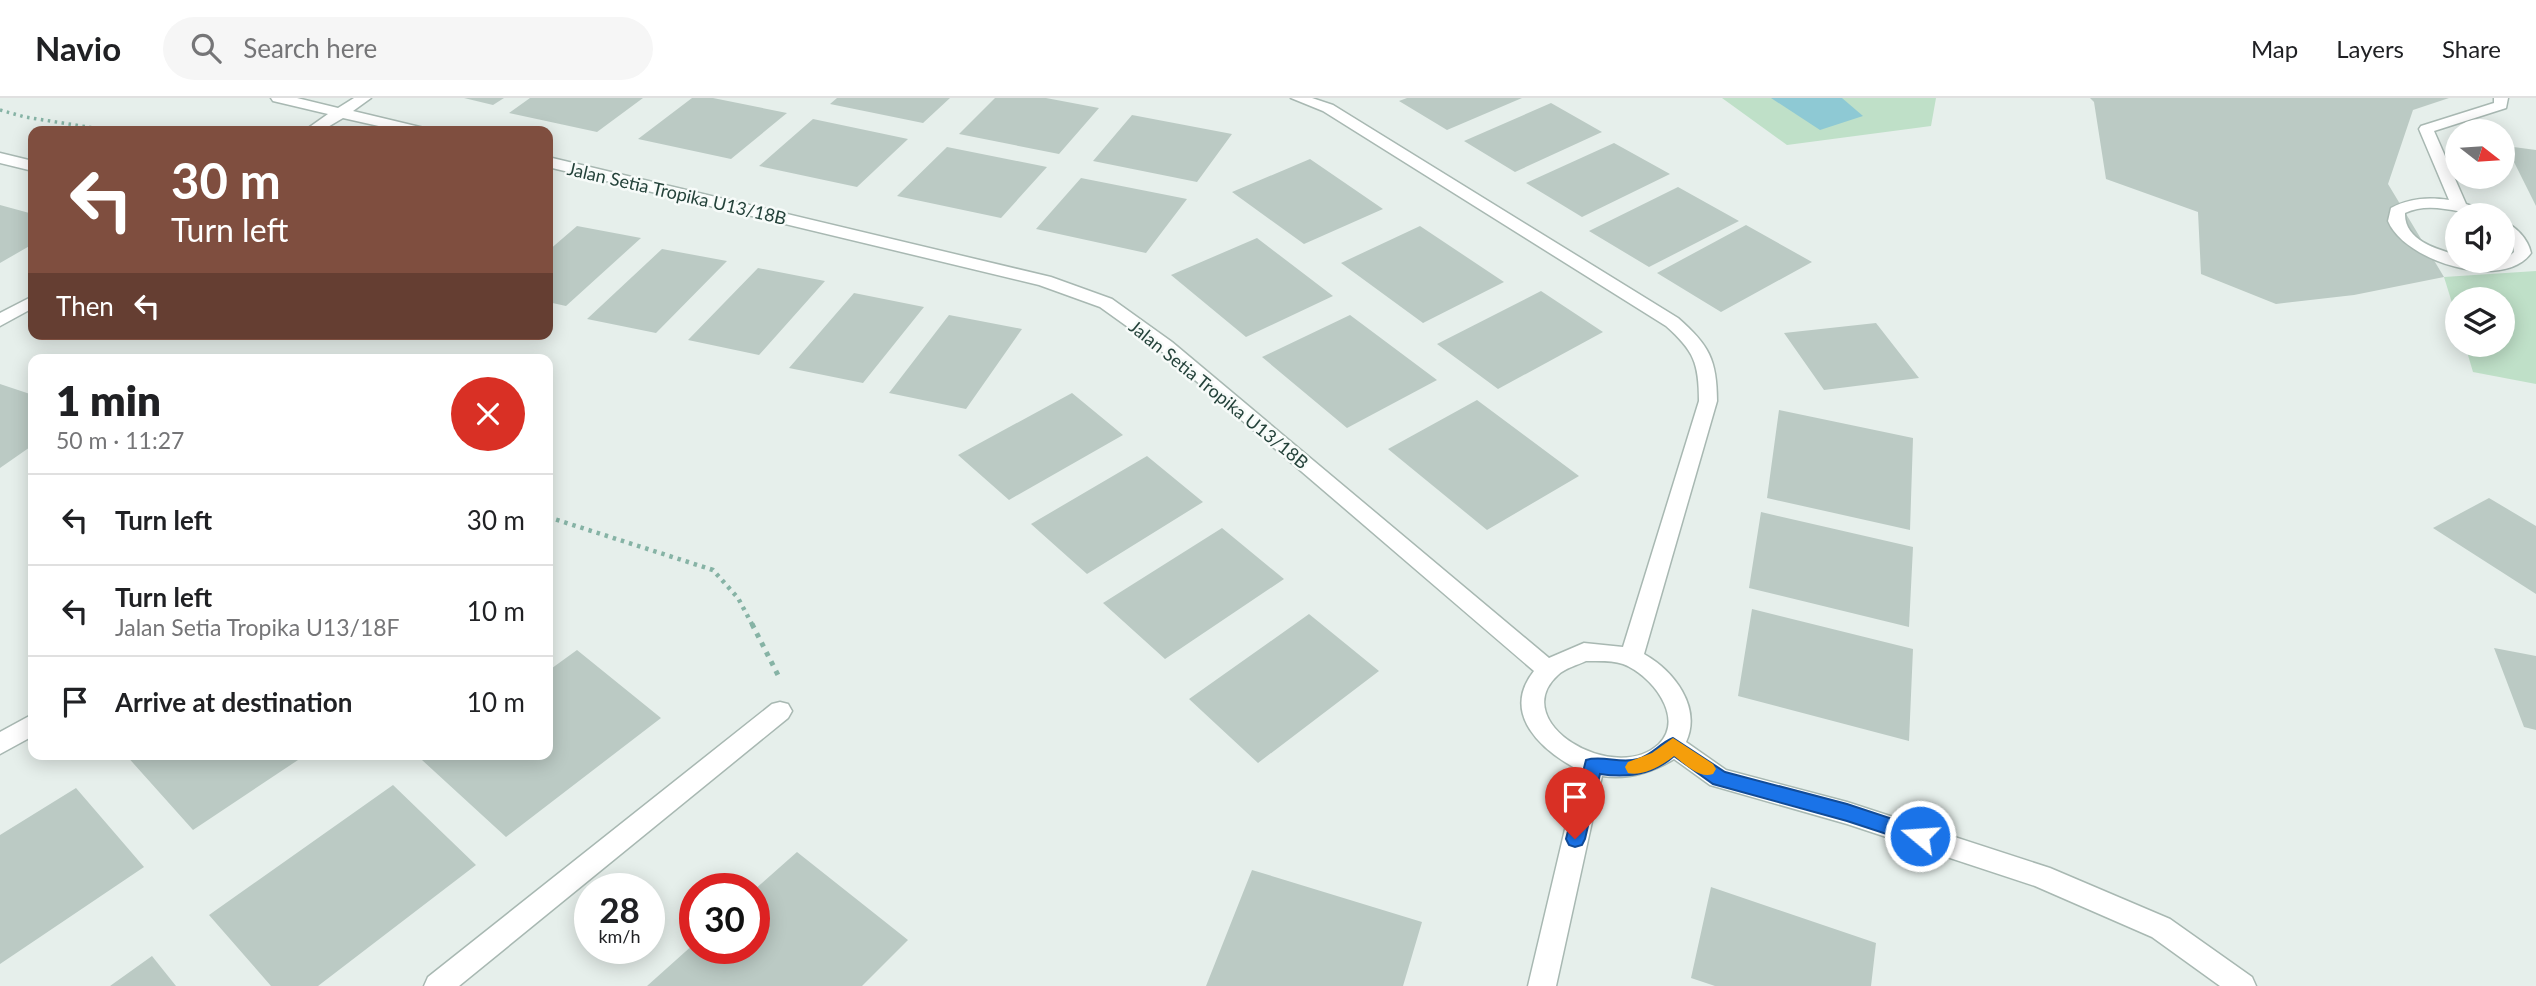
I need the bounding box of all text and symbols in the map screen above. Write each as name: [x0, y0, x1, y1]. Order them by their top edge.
search box: [163, 17, 653, 80]
text: Navio: [35, 28, 121, 68]
icon: search: [187, 29, 225, 67]
text: Search here: [243, 32, 377, 64]
text: Map: [2251, 34, 2298, 63]
text: Layers: [2336, 34, 2404, 63]
text: Share: [2442, 34, 2501, 63]
north arrow: [2445, 119, 2515, 189]
map controls: [2445, 119, 2515, 357]
text: 30 m: [171, 151, 281, 209]
icon: left: [56, 154, 147, 245]
street label: Jalan Setia Tropika U13/18B: [565, 157, 789, 229]
button: sound: [2445, 203, 2515, 273]
text: Turn left: [171, 210, 288, 249]
icon: left: [128, 287, 166, 325]
button: layers: [2445, 287, 2515, 357]
text: Then: [56, 290, 114, 322]
street label: Jalan Setia Tropika U13/18B: [1125, 315, 1313, 473]
text: 1 min: [56, 375, 161, 425]
button: close: [451, 377, 525, 451]
text: 50 m · 11:27: [56, 426, 184, 454]
icon: left: [56, 501, 94, 539]
text: Turn left: [115, 504, 212, 536]
text: 30 m: [467, 504, 525, 536]
text: Turn left: [115, 581, 212, 613]
icon: left: [56, 592, 94, 630]
text: 10 m: [467, 595, 525, 627]
text: Jalan Setia Tropika U13/18F: [115, 613, 400, 641]
icon: arrive: [56, 683, 94, 721]
text: Arrive at destination: [115, 686, 352, 718]
text: 10 m: [467, 686, 525, 718]
pin: [1545, 767, 1605, 839]
icon: arrive: [1556, 778, 1594, 816]
position arrow: [1883, 799, 1957, 873]
speed limit sign: 30: [679, 873, 770, 964]
text: 28: [599, 888, 640, 930]
text: km/h: [598, 925, 641, 947]

